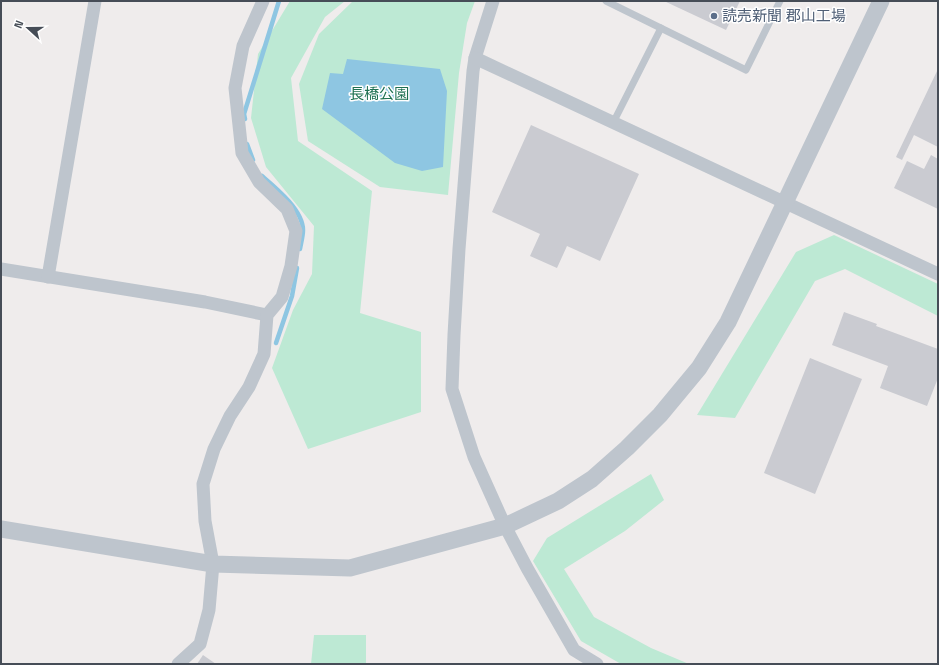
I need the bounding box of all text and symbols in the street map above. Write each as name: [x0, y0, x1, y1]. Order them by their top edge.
place label: 読売新聞 郡山工場: [722, 6, 846, 25]
north arrow: [8, 8, 48, 48]
marker: 読売新聞 郡山工場: [709, 11, 719, 21]
text: N: [11, 18, 27, 30]
park label: 長橋公園: [349, 84, 409, 103]

